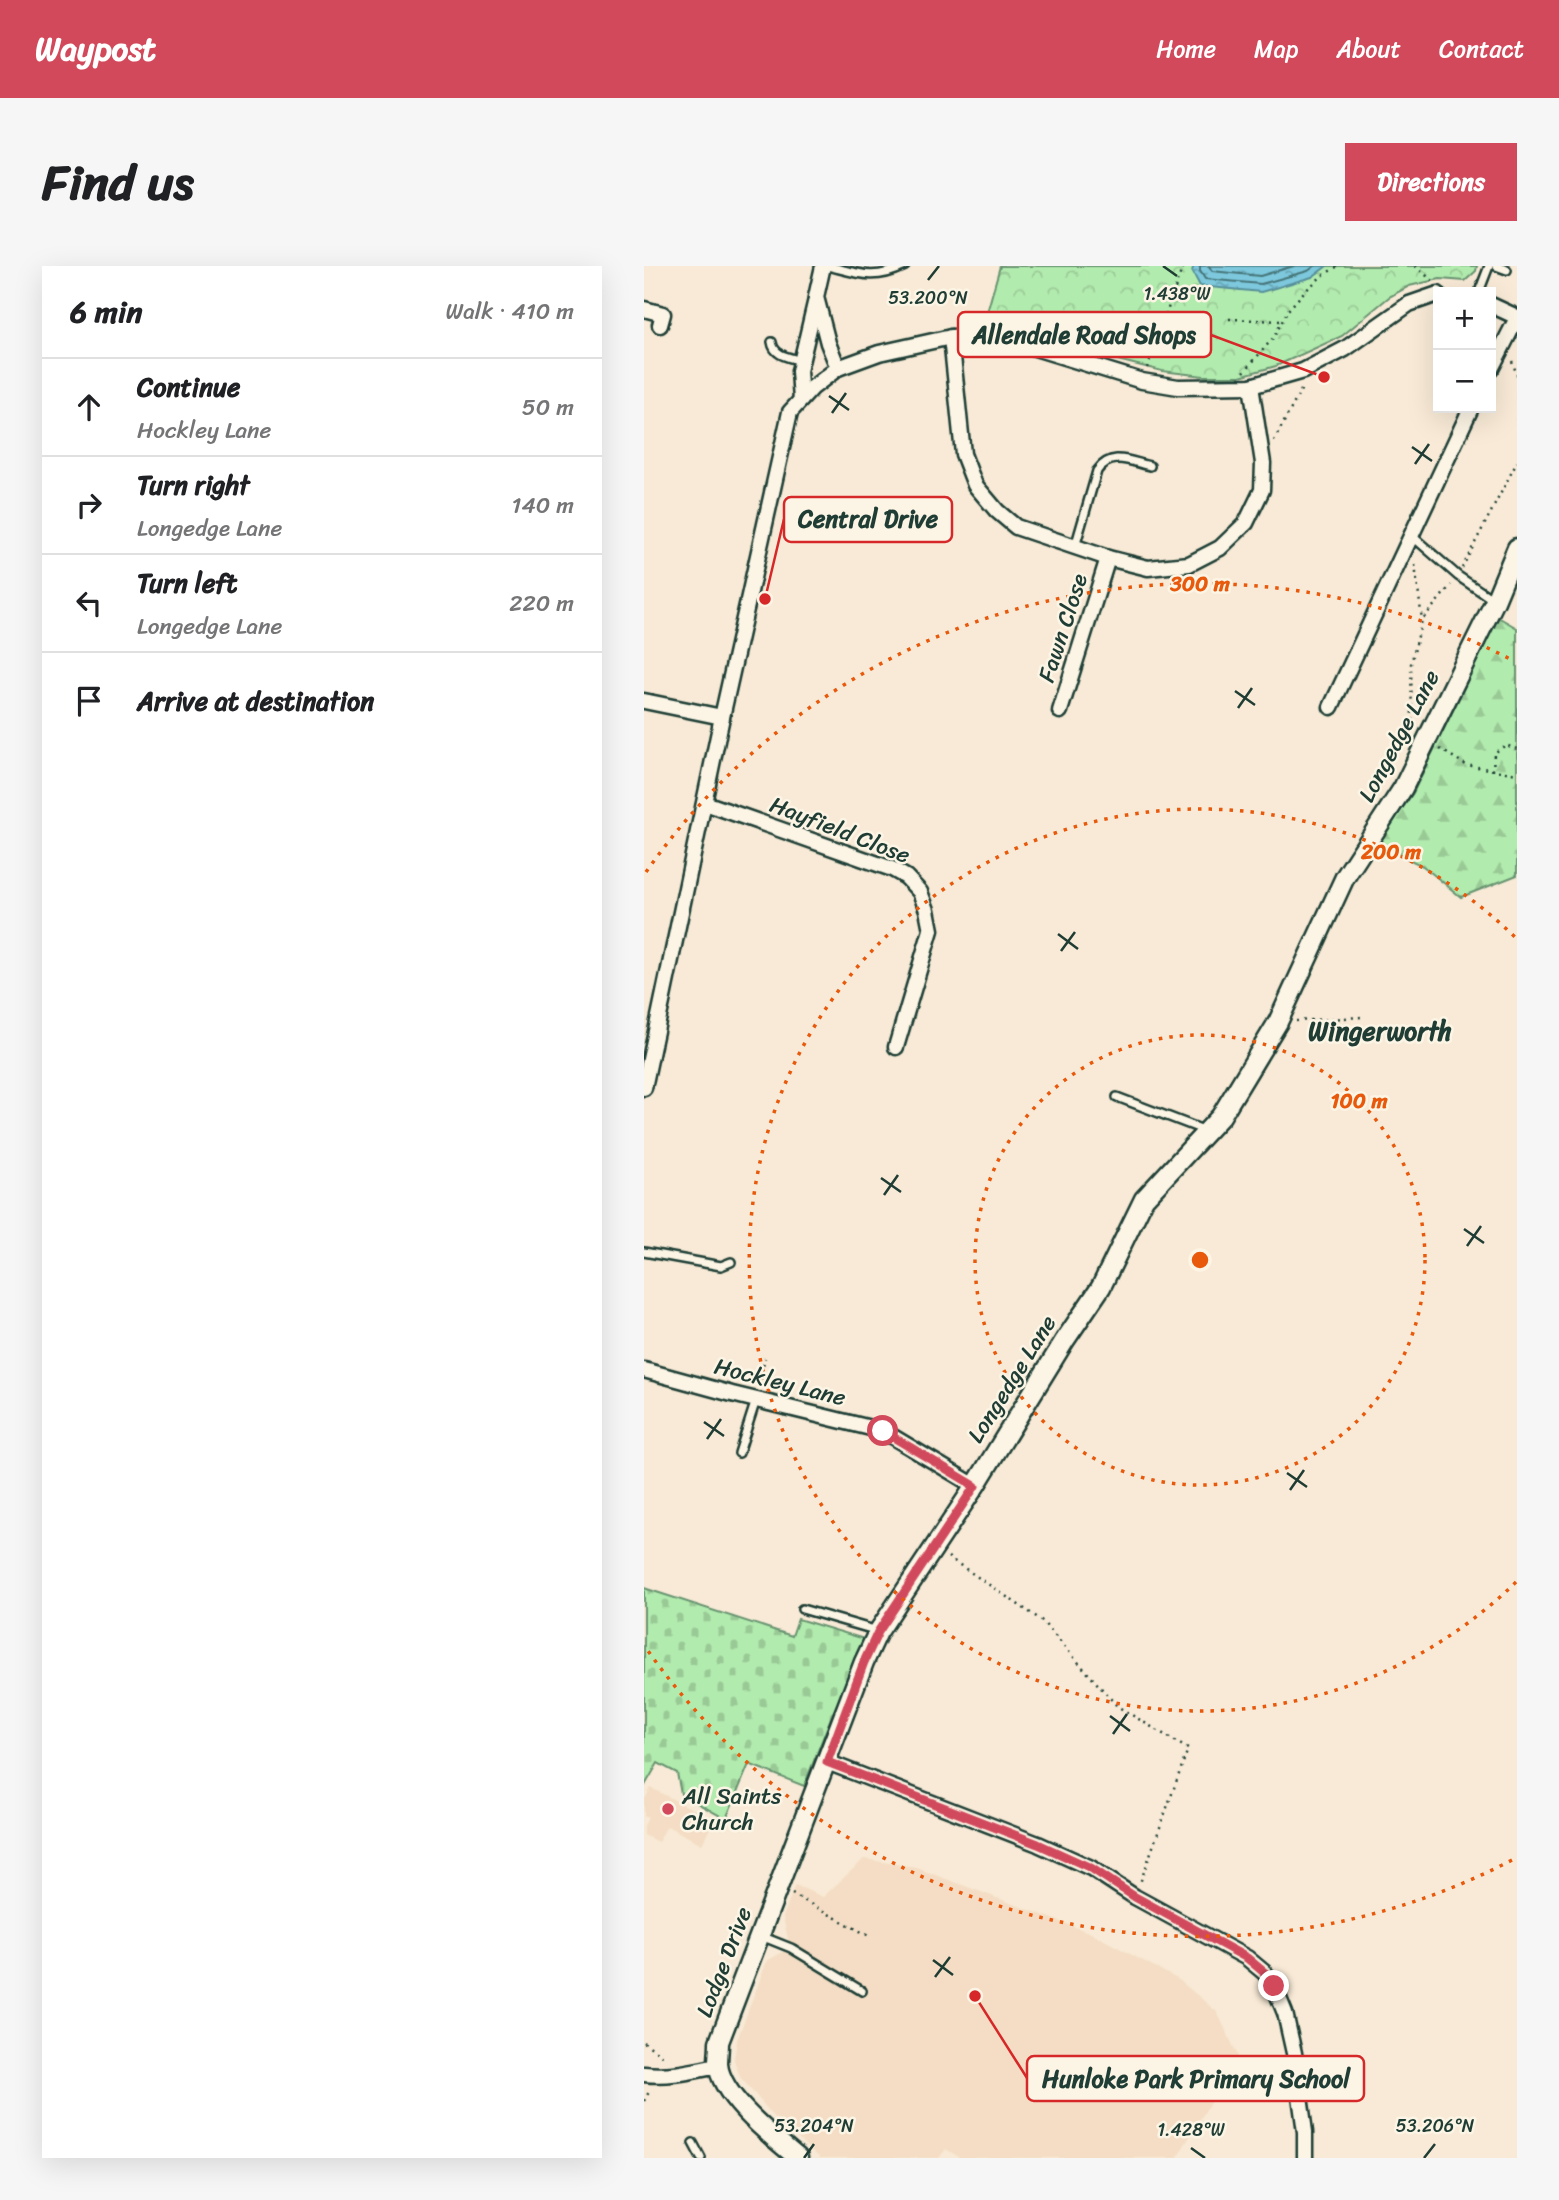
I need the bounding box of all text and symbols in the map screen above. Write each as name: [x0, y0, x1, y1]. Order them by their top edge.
text: Waypost: [35, 20, 156, 78]
text: Home: [1156, 28, 1216, 70]
text: Map: [1254, 28, 1298, 70]
text: About: [1336, 28, 1401, 70]
text: Contact: [1439, 28, 1524, 70]
text: Find us: [42, 139, 194, 226]
button: Directions: [1345, 143, 1517, 221]
text: 1.438°W: [1144, 278, 1211, 310]
text: 53.200°N: [888, 282, 968, 314]
text: 6 min: [70, 285, 142, 339]
map controls: [1433, 287, 1496, 413]
button: +: [1433, 287, 1496, 350]
text: Walk · 410 m: [445, 291, 574, 332]
callout: Allendale Road Shops: [958, 312, 1211, 357]
text: Allendale Road Shops: [971, 314, 1197, 356]
button: −: [1433, 350, 1496, 413]
text: Continue: [137, 364, 240, 410]
text: 50 m: [522, 387, 574, 428]
icon: ahead: [70, 388, 108, 426]
text: Hockley Lane: [137, 410, 271, 451]
text: Turn right: [137, 462, 250, 508]
text: 140 m: [512, 485, 574, 526]
icon: right: [70, 486, 108, 524]
callout: Central Drive: [784, 497, 952, 542]
text: Central Drive: [797, 498, 939, 540]
text: Longedge Lane: [137, 508, 282, 549]
text: Turn left: [137, 560, 237, 606]
text: 300 m: [1169, 565, 1231, 603]
street label: Fawn Close: [1026, 568, 1100, 688]
text: 220 m: [509, 583, 574, 624]
icon: left: [70, 584, 108, 622]
text: Longedge Lane: [137, 606, 282, 647]
street label: Longedge Lane: [1347, 662, 1451, 810]
text: Arrive at destination: [137, 678, 374, 724]
icon: arrive: [70, 682, 108, 720]
street label: Hayfield Close: [764, 784, 917, 876]
text: 200 m: [1360, 833, 1422, 871]
district label: Wingerworth: [1308, 1008, 1452, 1054]
text: 100 m: [1330, 1082, 1388, 1120]
centre of rings: [1188, 1248, 1212, 1272]
street label: Longedge Lane: [956, 1306, 1068, 1451]
street label: Hockley Lane: [710, 1346, 850, 1418]
route start: [867, 1415, 898, 1446]
place label: All Saints Church: [681, 1776, 782, 1843]
marker: All Saints Church: [660, 1801, 676, 1817]
street label: Lodge Drive: [684, 1900, 764, 2023]
route end: [1258, 1970, 1289, 2001]
callout: Hunloke Park Primary School: [1027, 2056, 1364, 2101]
text: Hunloke Park Primary School: [1042, 2058, 1351, 2100]
text: 53.204°N: [774, 2110, 854, 2142]
text: 53.206°N: [1396, 2110, 1475, 2142]
text: 1.428°W: [1157, 2114, 1226, 2146]

